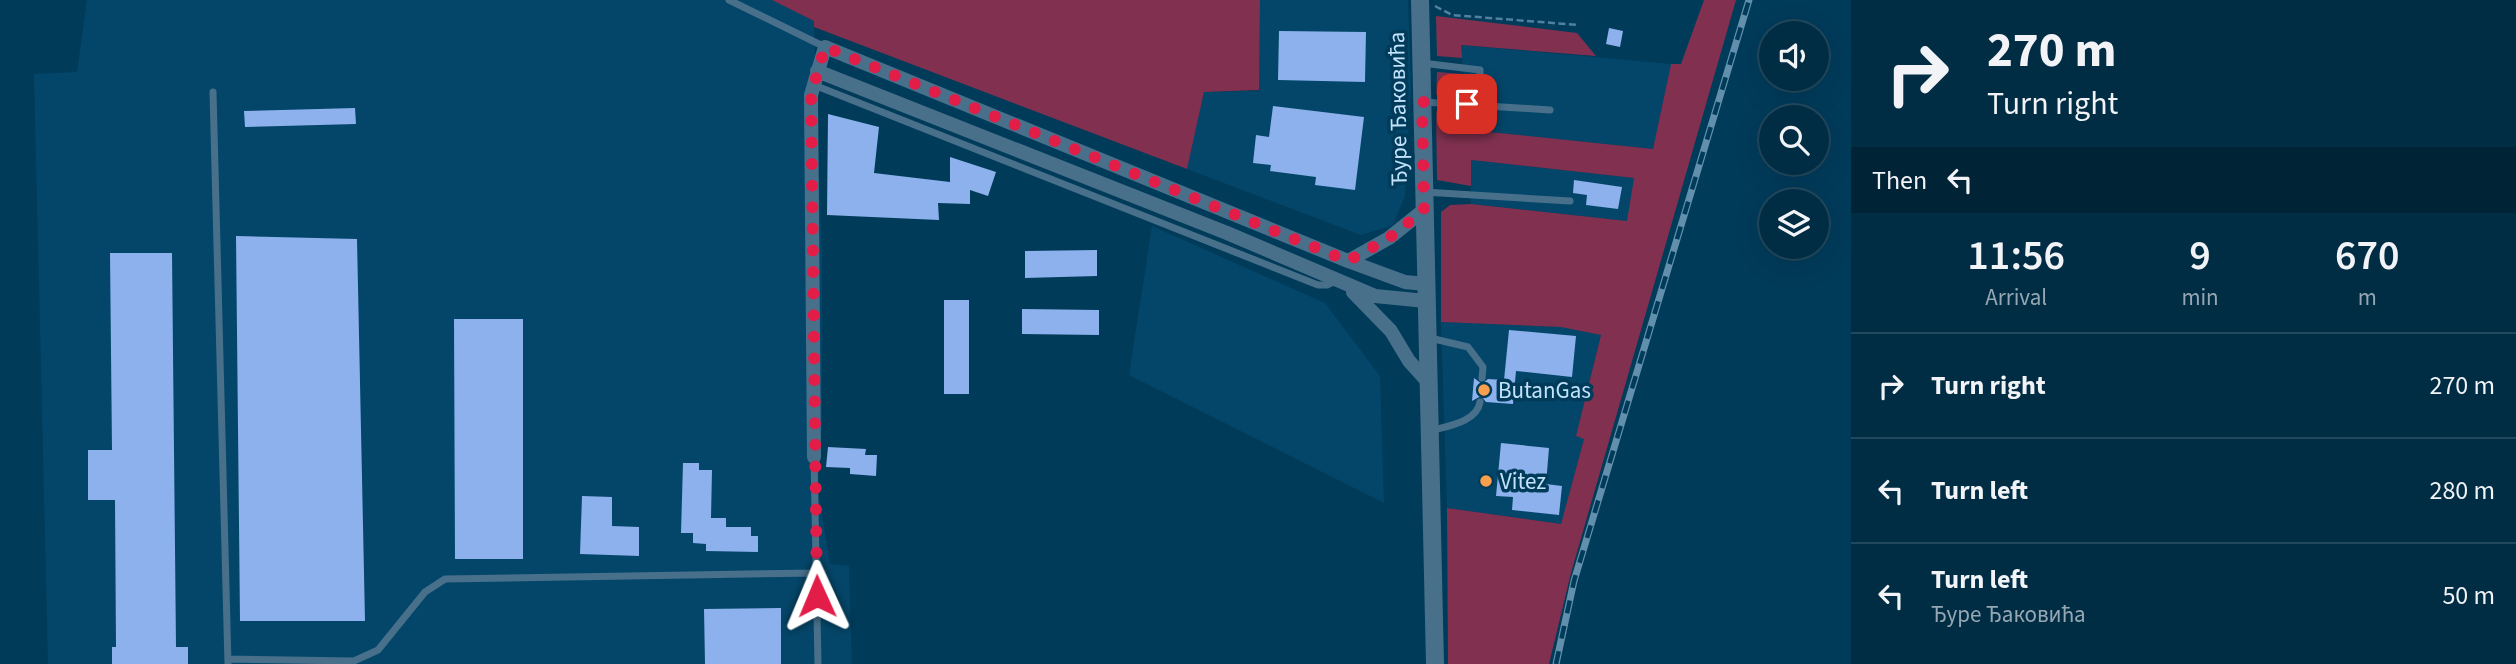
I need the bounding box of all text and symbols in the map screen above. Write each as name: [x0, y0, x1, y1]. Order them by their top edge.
text: 270 m: [1987, 16, 2116, 86]
map controls: [1759, 21, 1829, 259]
button: sound: [1759, 21, 1829, 91]
icon: right: [1872, 28, 1963, 119]
street label: Ђуре Ђаковића: [1380, 31, 1416, 187]
pin: [1437, 74, 1497, 134]
text: Turn right: [1987, 81, 2118, 127]
icon: arrive: [1448, 85, 1486, 123]
button: search: [1759, 105, 1829, 175]
icon: left: [1941, 161, 1979, 199]
text: Then: [1872, 162, 1927, 199]
button: layers: [1759, 189, 1829, 259]
text: 11:56: [1967, 226, 2065, 286]
text: 9: [2189, 226, 2211, 286]
text: 670: [2335, 226, 2400, 286]
text: Arrival: [1985, 281, 2047, 314]
text: min: [2181, 281, 2219, 314]
text: m: [2358, 281, 2377, 314]
icon: right: [1872, 367, 1910, 405]
text: Turn right: [1931, 367, 2046, 404]
text: 270 m: [2429, 367, 2495, 404]
place label: ButanGas: [1498, 374, 1591, 407]
marker: ButanGas: [1476, 382, 1492, 398]
place label: Vitez: [1500, 465, 1546, 498]
icon: left: [1872, 472, 1910, 510]
text: Turn left: [1931, 472, 2028, 509]
text: 280 m: [2429, 472, 2495, 509]
marker: Vitez: [1478, 473, 1494, 489]
position arrow: [780, 559, 854, 633]
text: Turn left: [1931, 561, 2028, 598]
icon: left: [1872, 577, 1910, 615]
text: 50 m: [2442, 577, 2495, 614]
text: Ђуре Ђаковића: [1931, 598, 2086, 631]

